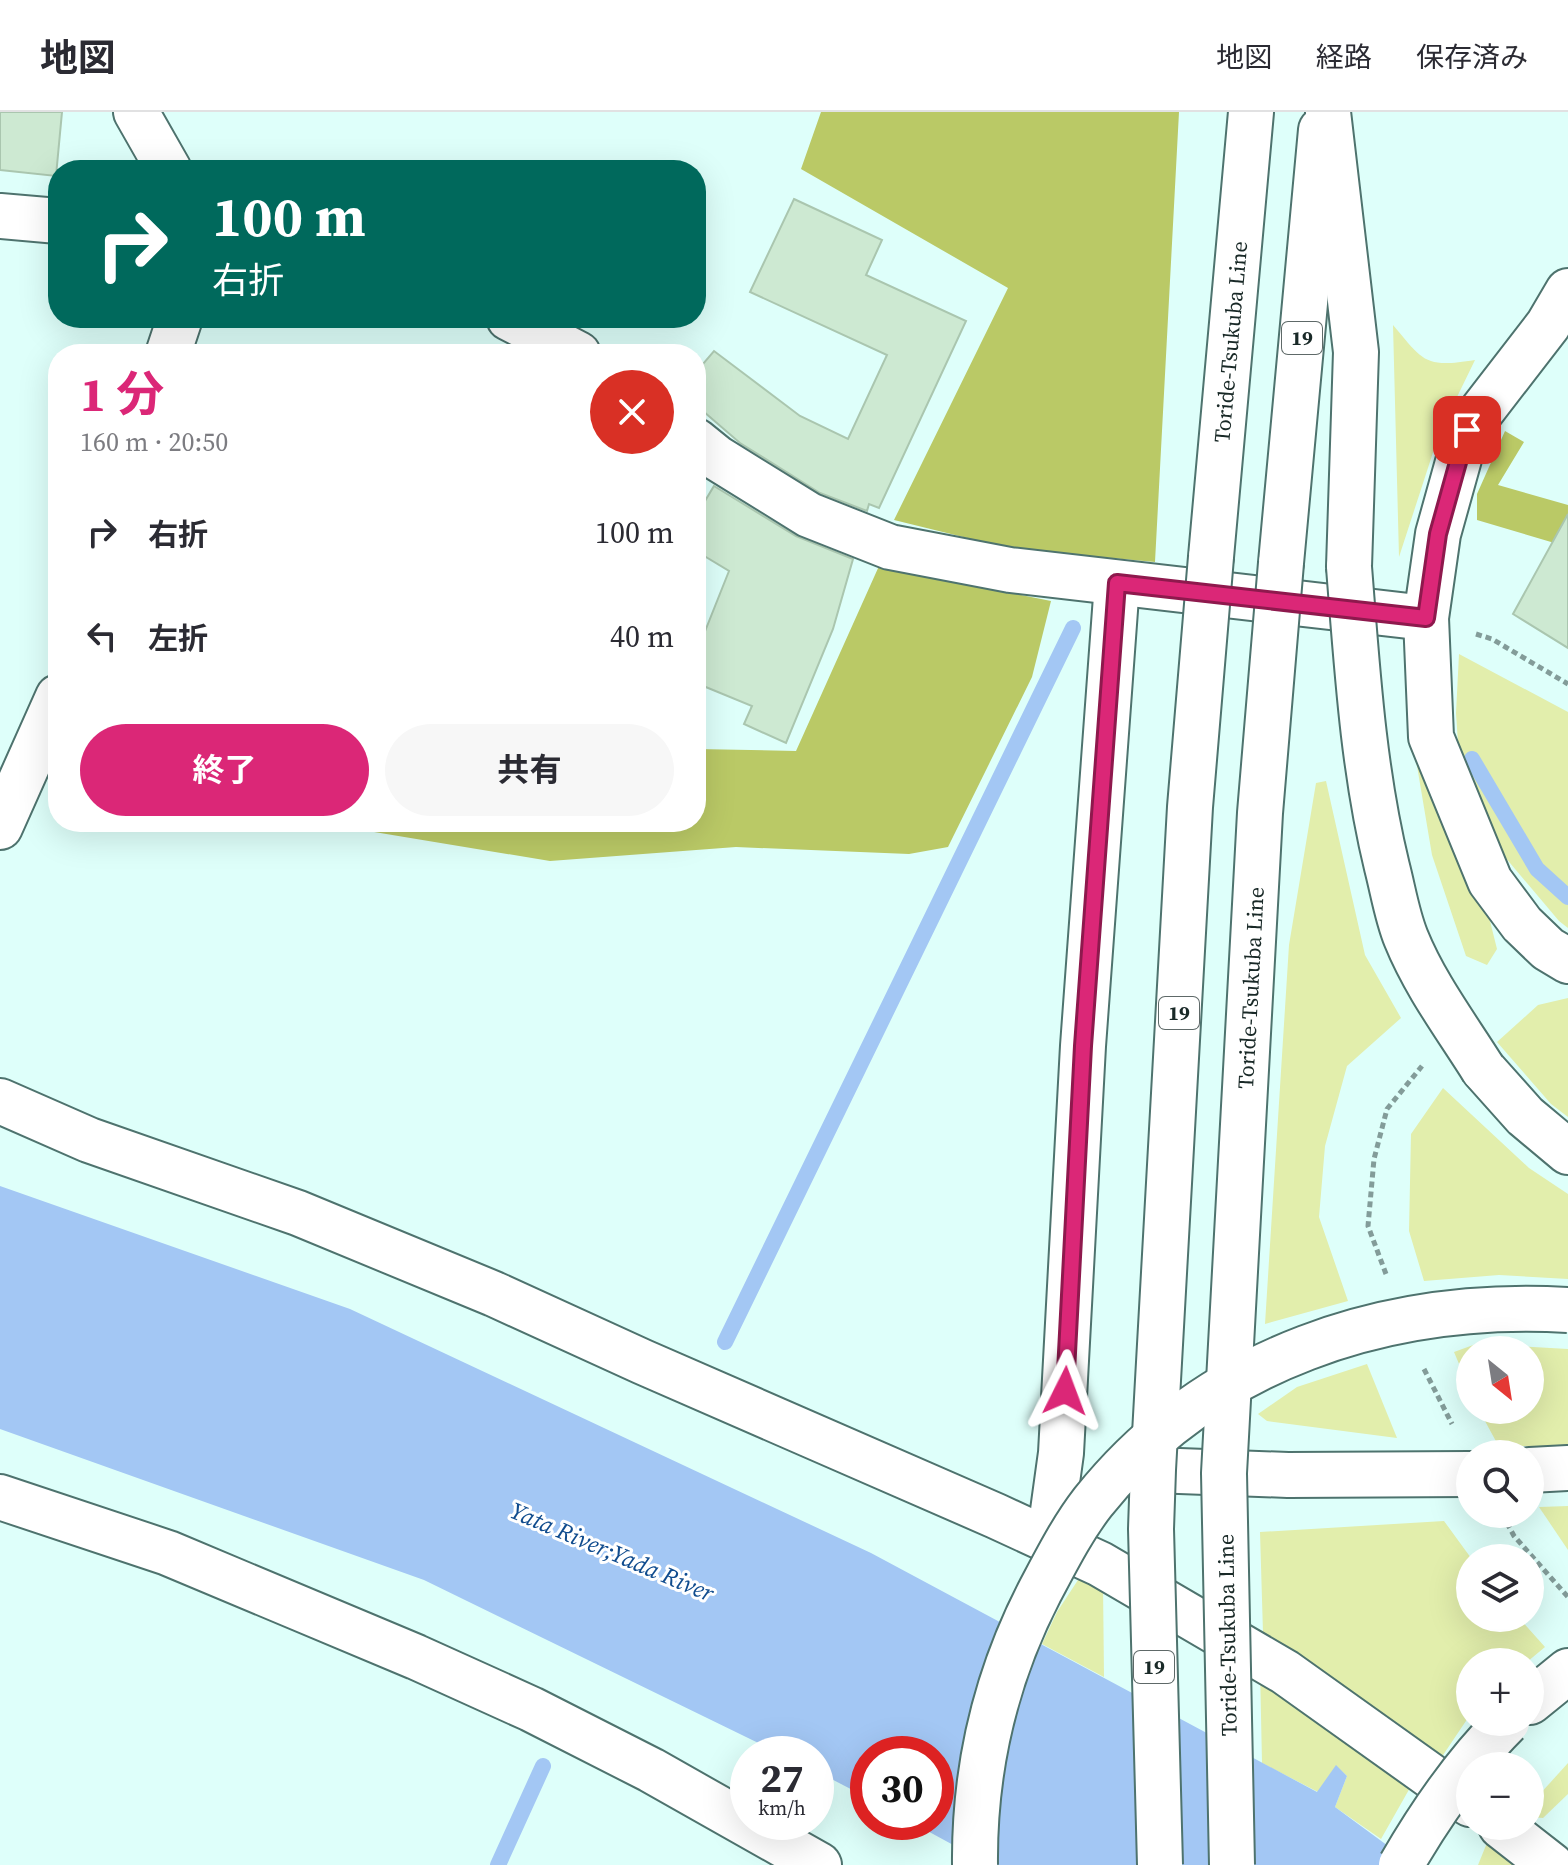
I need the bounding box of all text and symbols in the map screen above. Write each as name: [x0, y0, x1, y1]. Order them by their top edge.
text: 地図: [40, 32, 116, 84]
text: 地図: [1216, 38, 1272, 76]
text: 経路: [1316, 38, 1372, 76]
text: 保存済み: [1416, 38, 1528, 76]
text: 100 m: [212, 178, 366, 255]
icon: right: [80, 192, 184, 296]
street label: Toride-Tsukuba Line: [1206, 240, 1254, 444]
text: 右折: [212, 256, 284, 305]
road number: 19: [1282, 322, 1322, 354]
text: 1 分: [80, 361, 164, 427]
button: close: [590, 370, 674, 454]
pin: [1433, 396, 1501, 464]
icon: arrive: [1445, 408, 1489, 452]
text: 160 m · 20:50: [80, 424, 228, 460]
icon: right: [80, 510, 124, 554]
text: 100 m: [595, 512, 674, 553]
text: 右折: [148, 514, 208, 555]
icon: left: [80, 614, 124, 658]
text: 40 m: [610, 616, 674, 657]
text: 左折: [148, 618, 208, 659]
button: 終了: [80, 724, 369, 816]
button: 共有: [385, 724, 674, 816]
street label: Toride-Tsukuba Line: [1230, 886, 1271, 1090]
road number: 19: [1159, 997, 1199, 1029]
north arrow: [1456, 1336, 1544, 1424]
map controls: [1456, 1336, 1544, 1840]
position arrow: [1023, 1349, 1107, 1433]
button: search: [1456, 1440, 1544, 1528]
water label: Yata River;Yada River: [505, 1494, 720, 1610]
street label: Toride-Tsukuba Line: [1210, 1534, 1244, 1736]
button: layers: [1456, 1544, 1544, 1632]
button: +: [1456, 1648, 1544, 1736]
road number: 19: [1134, 1651, 1174, 1683]
speed limit sign: 30: [850, 1736, 954, 1840]
text: 27: [760, 1751, 804, 1805]
button: −: [1456, 1752, 1544, 1840]
text: km/h: [758, 1794, 806, 1822]

